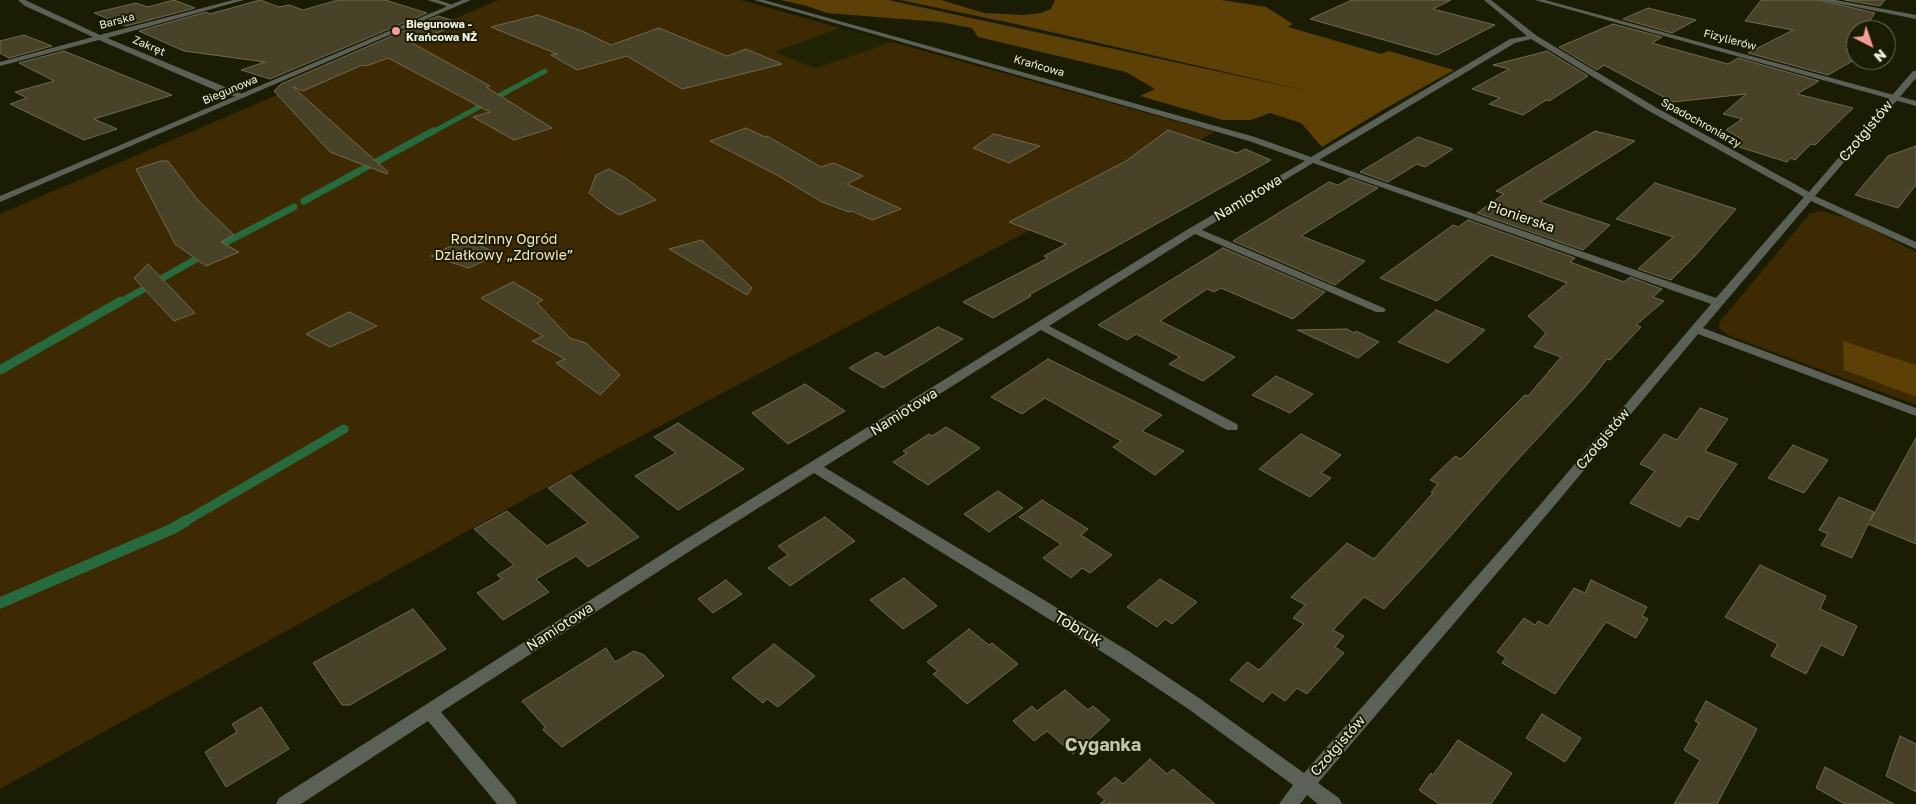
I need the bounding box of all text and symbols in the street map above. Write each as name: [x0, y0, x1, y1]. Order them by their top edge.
street label: Barska: [98, 10, 136, 32]
place label: Biegunowa - Krańcowa NŻ: [406, 18, 477, 44]
north arrow: [1846, 20, 1896, 70]
marker: Biegunowa - Krańcowa NŻ: [390, 25, 402, 37]
street label: Fizylierów: [1702, 27, 1758, 53]
street label: Zakręt: [131, 33, 167, 59]
text: N: [1871, 46, 1890, 66]
street label: Krańcowa: [1012, 52, 1066, 80]
street label: Biegunowa: [201, 73, 259, 107]
street label: Spadochroniarzy: [1659, 96, 1743, 150]
street label: Czołgistów: [1836, 97, 1896, 165]
street label: Namiotowa: [1211, 171, 1285, 225]
street label: Pionierska: [1485, 198, 1557, 236]
park label: Rodzinny Ogród Działkowy „Zdrowie”: [434, 232, 574, 264]
street label: Namiotowa: [867, 385, 941, 439]
street label: Czołgistów: [1573, 405, 1633, 473]
street label: Namiotowa: [524, 599, 596, 655]
street label: Tobruk: [1050, 607, 1106, 651]
street label: Czołgistów: [1307, 712, 1369, 780]
district label: Cyganka: [1065, 734, 1141, 756]

